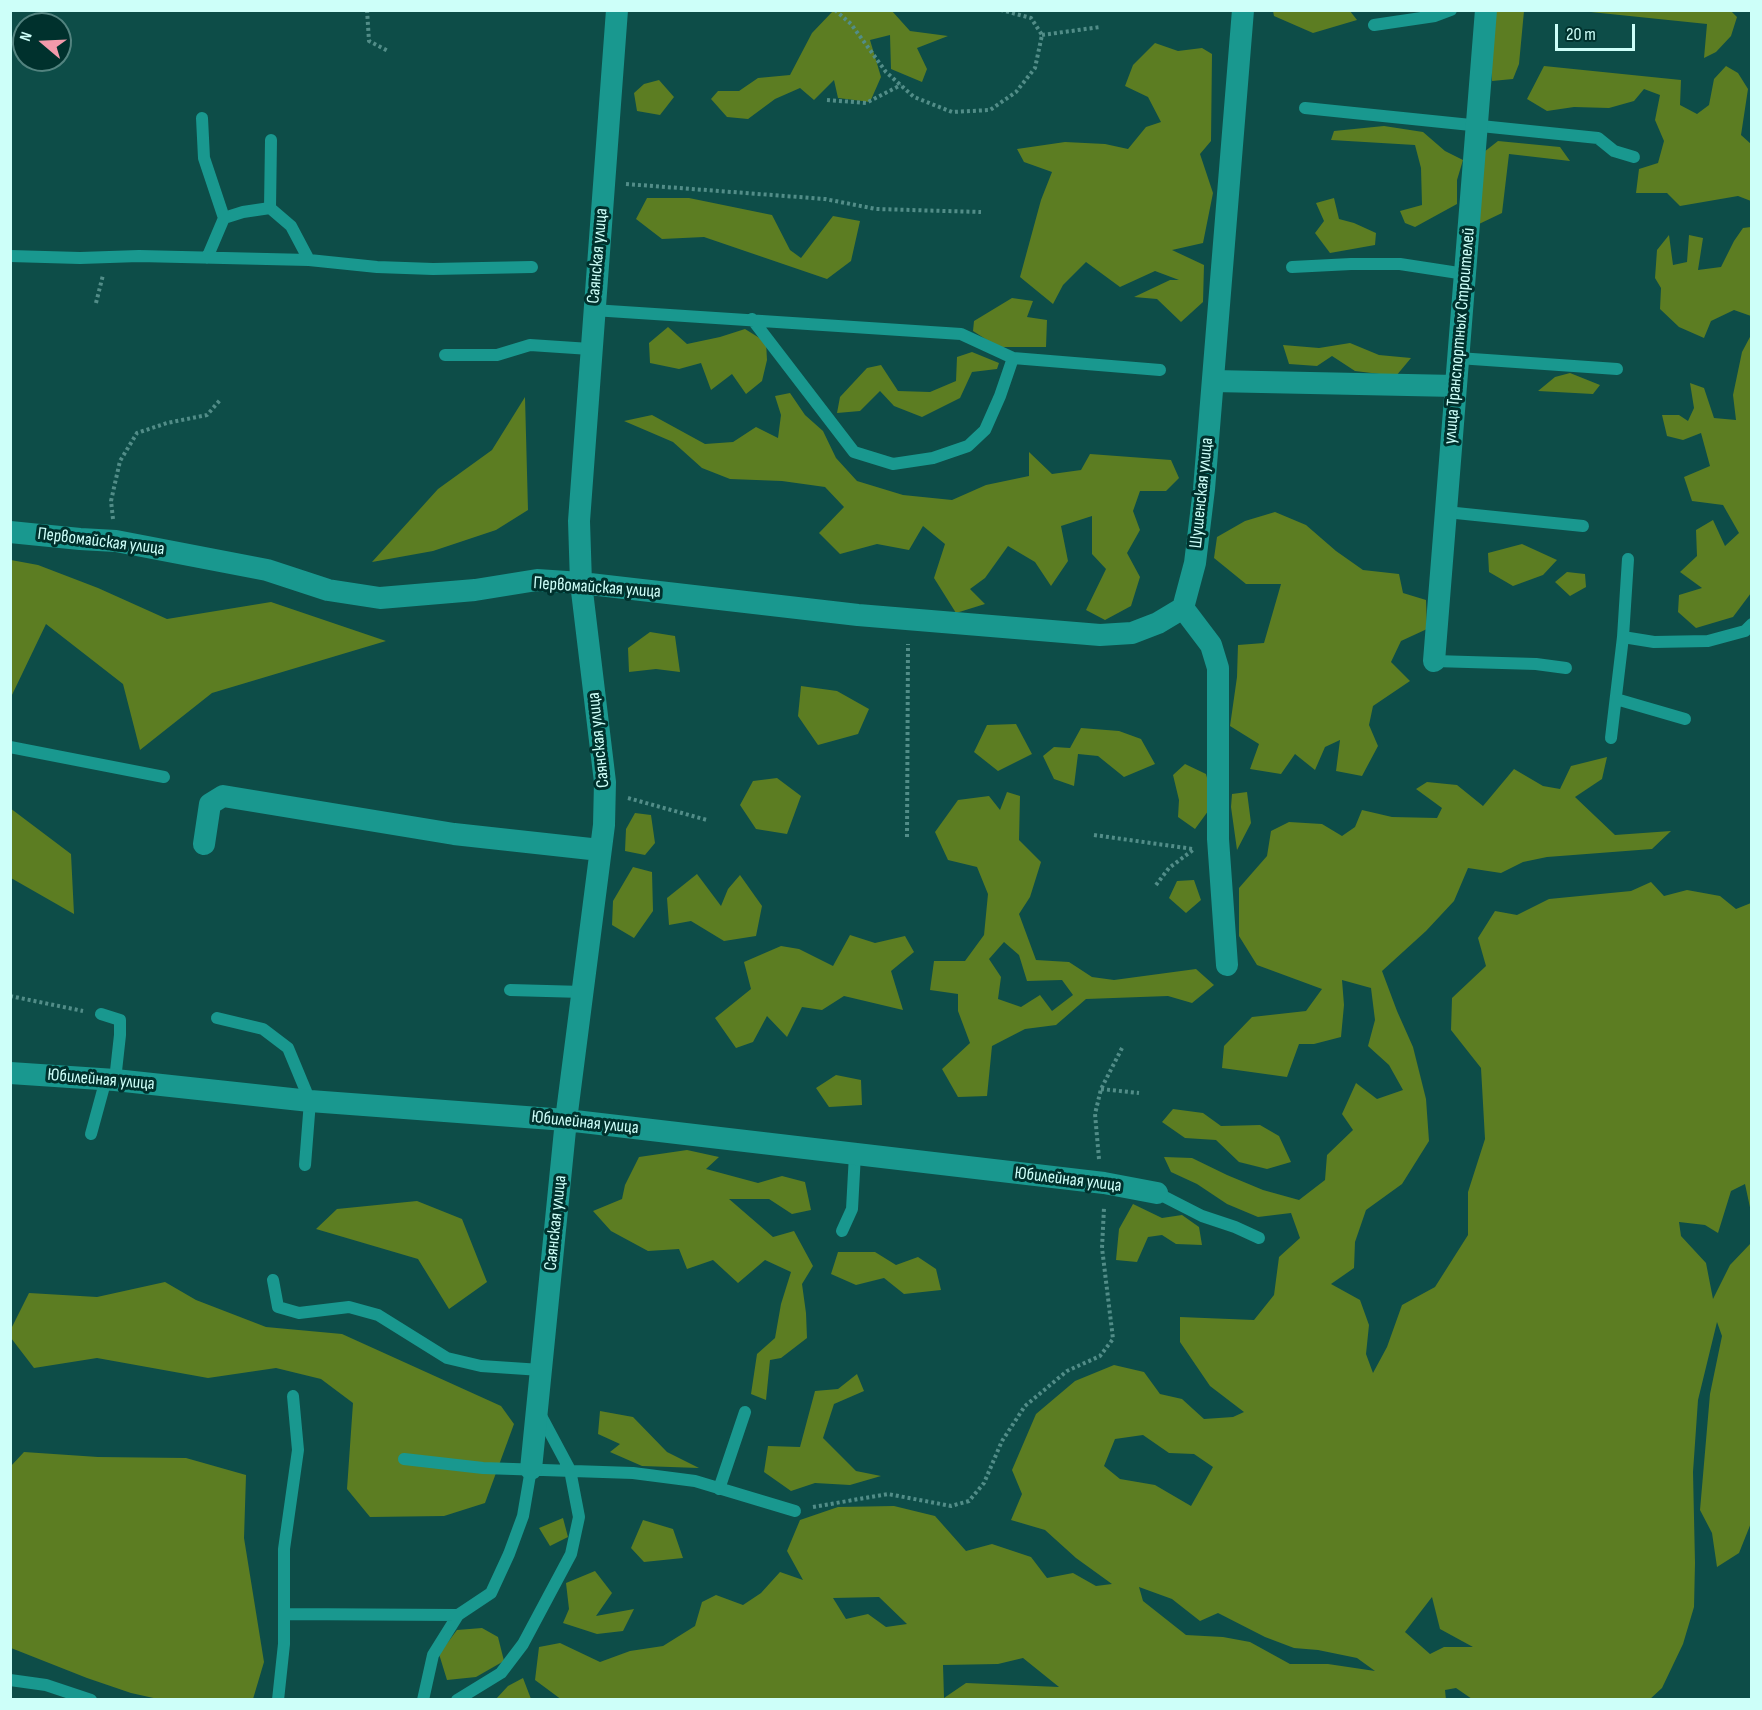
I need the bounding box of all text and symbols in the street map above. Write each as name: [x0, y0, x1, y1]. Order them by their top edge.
north arrow: [12, 12, 72, 72]
scale bar: [1558, 12, 1638, 50]
text: 20 m: [1566, 24, 1596, 45]
text: N: [16, 30, 37, 44]
street label: Саянская улица: [583, 207, 613, 305]
street label: улица Транспортных Строителей: [1440, 227, 1480, 445]
street label: Шушенская улица: [1185, 437, 1219, 549]
street label: Первомайская улица: [36, 523, 166, 561]
street label: Первомайская улица: [532, 573, 662, 603]
street label: Саянская улица: [583, 691, 615, 789]
street label: Юбилейная улица: [46, 1065, 156, 1095]
street label: Юбилейная улица: [530, 1107, 640, 1139]
street label: Юбилейная улица: [1013, 1163, 1123, 1197]
street label: Саянская улица: [540, 1174, 572, 1272]

